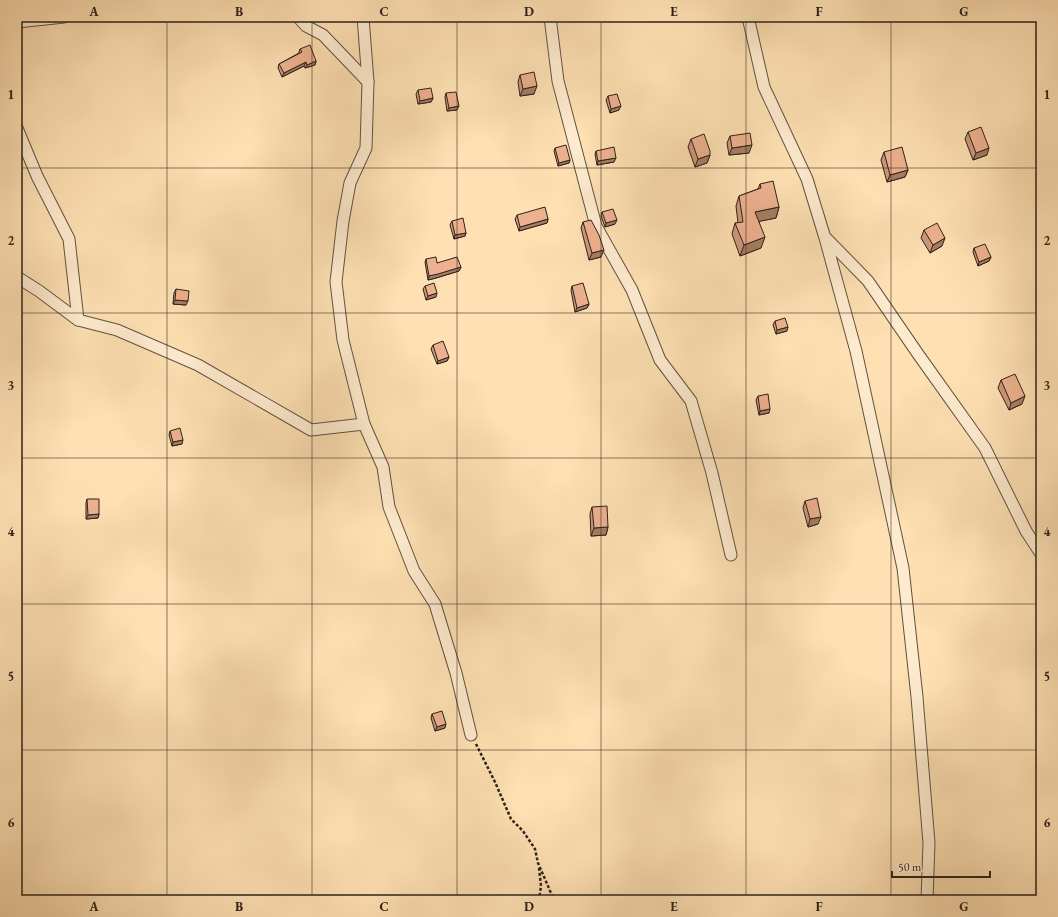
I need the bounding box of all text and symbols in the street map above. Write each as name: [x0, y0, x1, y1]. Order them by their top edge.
text: A: [88, 3, 99, 20]
text: B: [235, 3, 243, 20]
text: C: [379, 3, 389, 20]
text: D: [524, 3, 534, 20]
text: E: [670, 3, 678, 20]
text: F: [815, 3, 823, 20]
text: G: [959, 3, 969, 20]
text: 1: [8, 86, 15, 103]
text: 1: [1044, 86, 1051, 103]
text: 2: [8, 232, 15, 249]
text: 2: [1044, 232, 1051, 249]
text: 3: [8, 377, 15, 394]
text: 3: [1044, 377, 1051, 394]
text: 4: [8, 523, 15, 540]
text: 4: [1044, 523, 1051, 540]
text: 5: [8, 668, 14, 685]
text: 5: [1044, 668, 1050, 685]
text: 6: [8, 814, 15, 831]
text: 6: [1044, 814, 1051, 831]
scale bar: [892, 853, 990, 879]
text: 50 m: [898, 859, 922, 875]
text: A: [88, 898, 99, 915]
text: B: [235, 898, 243, 915]
text: C: [379, 898, 389, 915]
text: D: [524, 898, 534, 915]
text: E: [670, 898, 678, 915]
text: F: [815, 898, 823, 915]
text: G: [959, 898, 969, 915]

